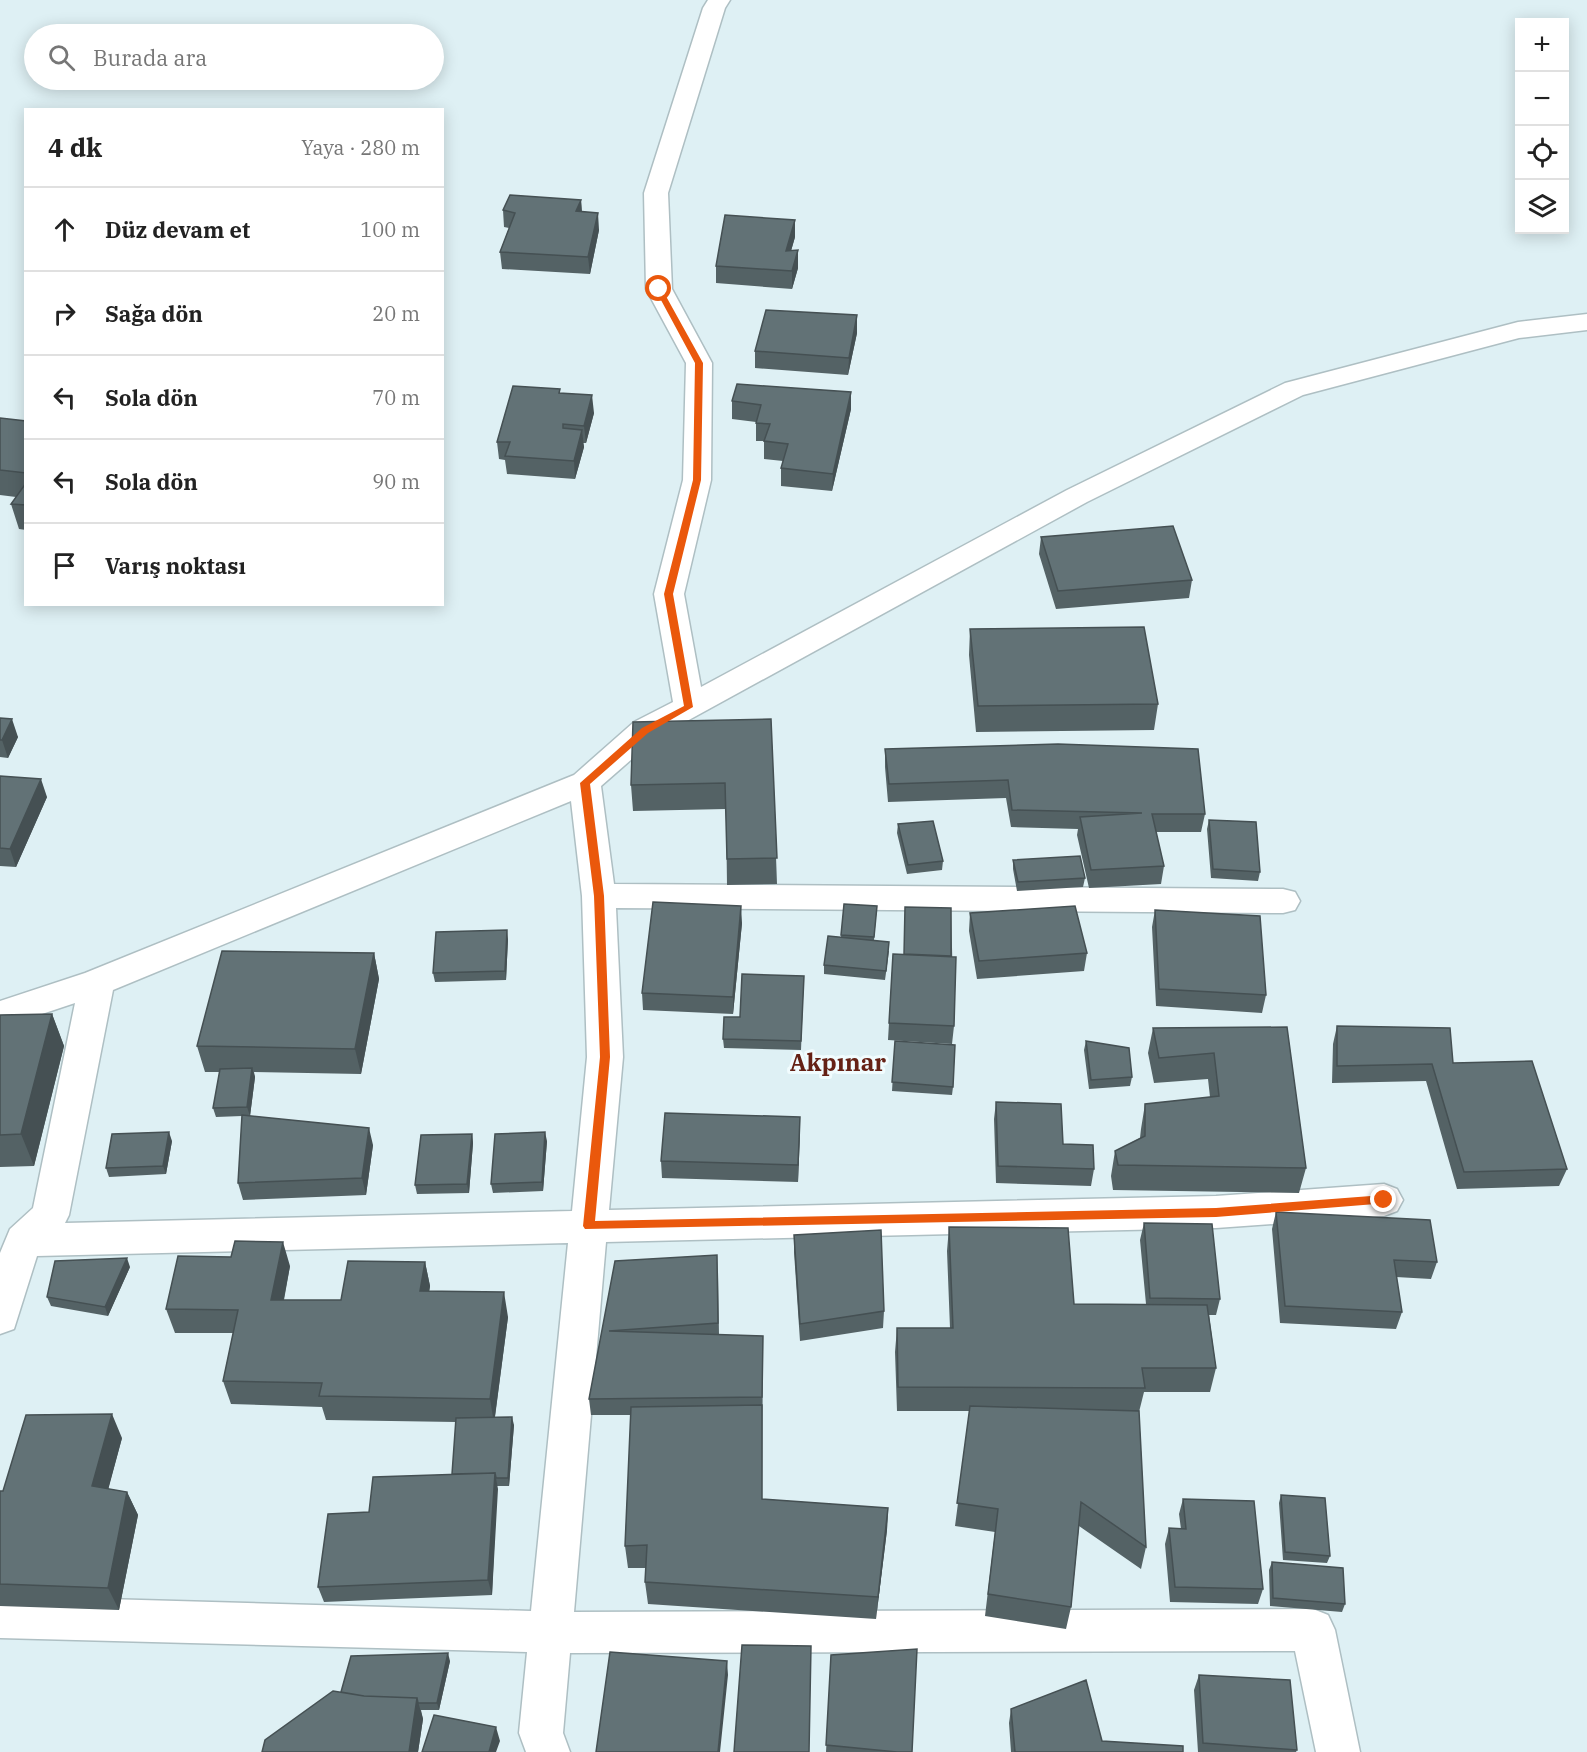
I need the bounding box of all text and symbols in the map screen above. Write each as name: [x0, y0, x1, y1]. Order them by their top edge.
map controls: [1515, 18, 1569, 234]
button: +: [1515, 18, 1569, 72]
search box: [24, 24, 444, 90]
icon: search: [45, 41, 78, 74]
text: Burada ara: [93, 43, 207, 72]
button: −: [1515, 72, 1569, 126]
button: locate: [1515, 126, 1569, 180]
text: 4 dk: [48, 130, 102, 164]
text: Yaya · 280 m: [301, 134, 420, 161]
button: layers: [1515, 180, 1569, 234]
icon: ahead: [48, 213, 81, 246]
text: Düz devam et: [105, 215, 250, 244]
text: 100 m: [360, 216, 420, 243]
route start: [645, 275, 671, 301]
icon: right: [48, 297, 81, 330]
text: Sağa dön: [105, 299, 203, 328]
text: 20 m: [372, 300, 420, 327]
icon: left: [48, 381, 81, 414]
text: Sola dön: [105, 383, 198, 412]
text: 70 m: [372, 384, 420, 411]
icon: left: [48, 465, 81, 498]
text: Sola dön: [105, 467, 198, 496]
text: 90 m: [372, 468, 420, 495]
icon: arrive: [48, 549, 81, 582]
text: Varış noktası: [105, 551, 246, 580]
district label: Akpınar: [790, 1046, 886, 1078]
route end: [1370, 1186, 1396, 1212]

